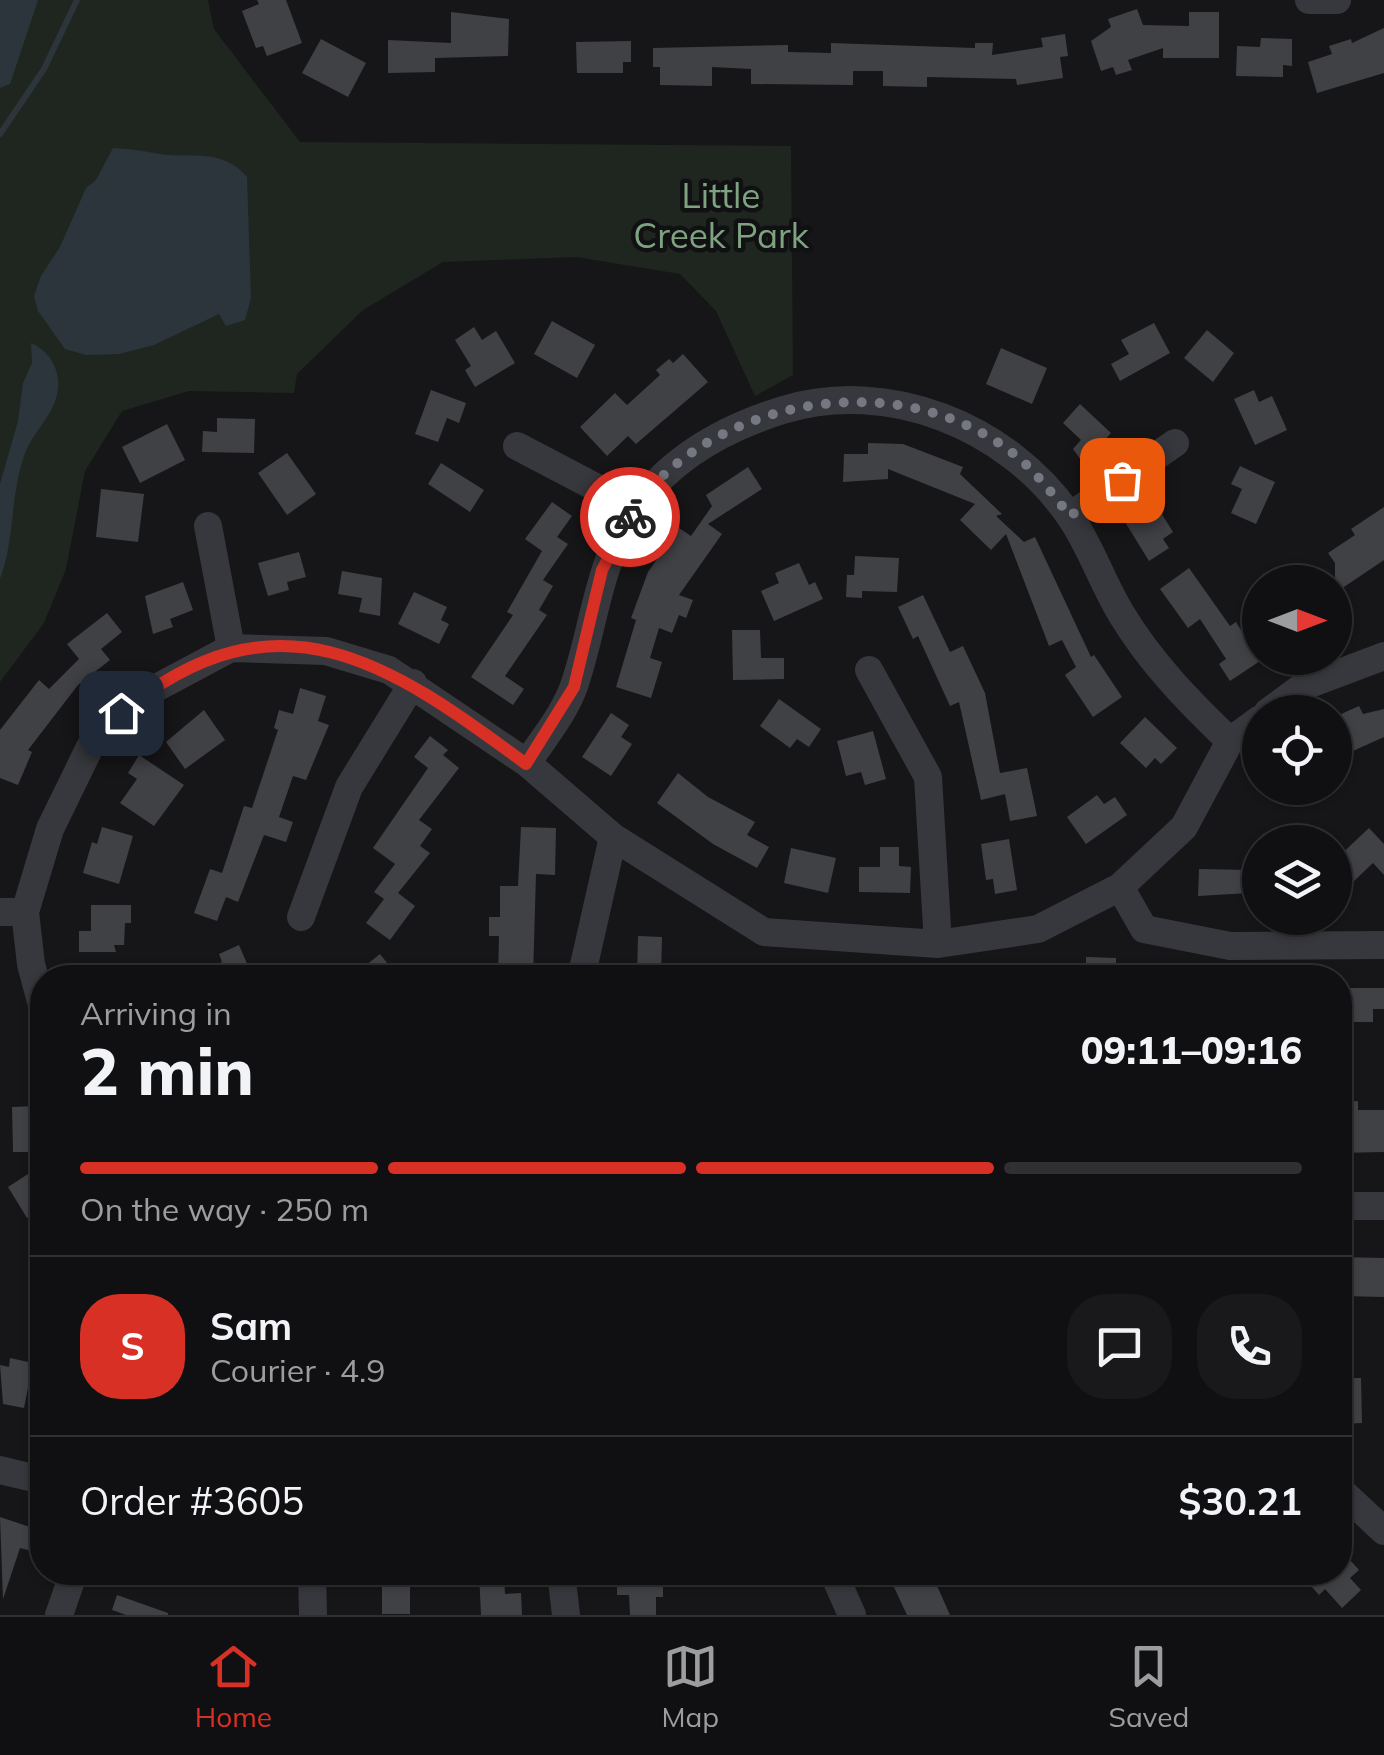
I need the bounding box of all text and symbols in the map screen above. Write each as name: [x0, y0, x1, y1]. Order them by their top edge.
park label: Little Creek Park: [633, 173, 810, 257]
pin: [1080, 438, 1165, 523]
icon: bag: [1095, 453, 1150, 508]
courier: [580, 467, 680, 567]
icon: bike: [603, 490, 658, 545]
north arrow: [1242, 565, 1352, 675]
map controls: [1242, 565, 1352, 935]
pin: [79, 671, 164, 756]
icon: home: [94, 686, 149, 741]
button: locate: [1242, 695, 1352, 805]
button: layers: [1242, 825, 1352, 935]
text: Arriving in: [80, 993, 232, 1033]
text: 09:11–09:16: [1081, 1026, 1302, 1074]
text: 2 min: [80, 1030, 254, 1111]
text: On the way · 250 m: [80, 1189, 369, 1229]
button: chat: [1067, 1294, 1172, 1399]
button: phone: [1197, 1294, 1302, 1399]
text: Sam: [210, 1302, 292, 1350]
text: S: [120, 1322, 145, 1370]
text: Courier · 4.9: [210, 1350, 386, 1390]
text: Order #3605: [80, 1477, 304, 1525]
text: $30.21: [1179, 1477, 1302, 1525]
tab: Home: [195, 1639, 272, 1734]
tab: Map: [661, 1639, 719, 1734]
tab: Saved: [1108, 1639, 1189, 1734]

